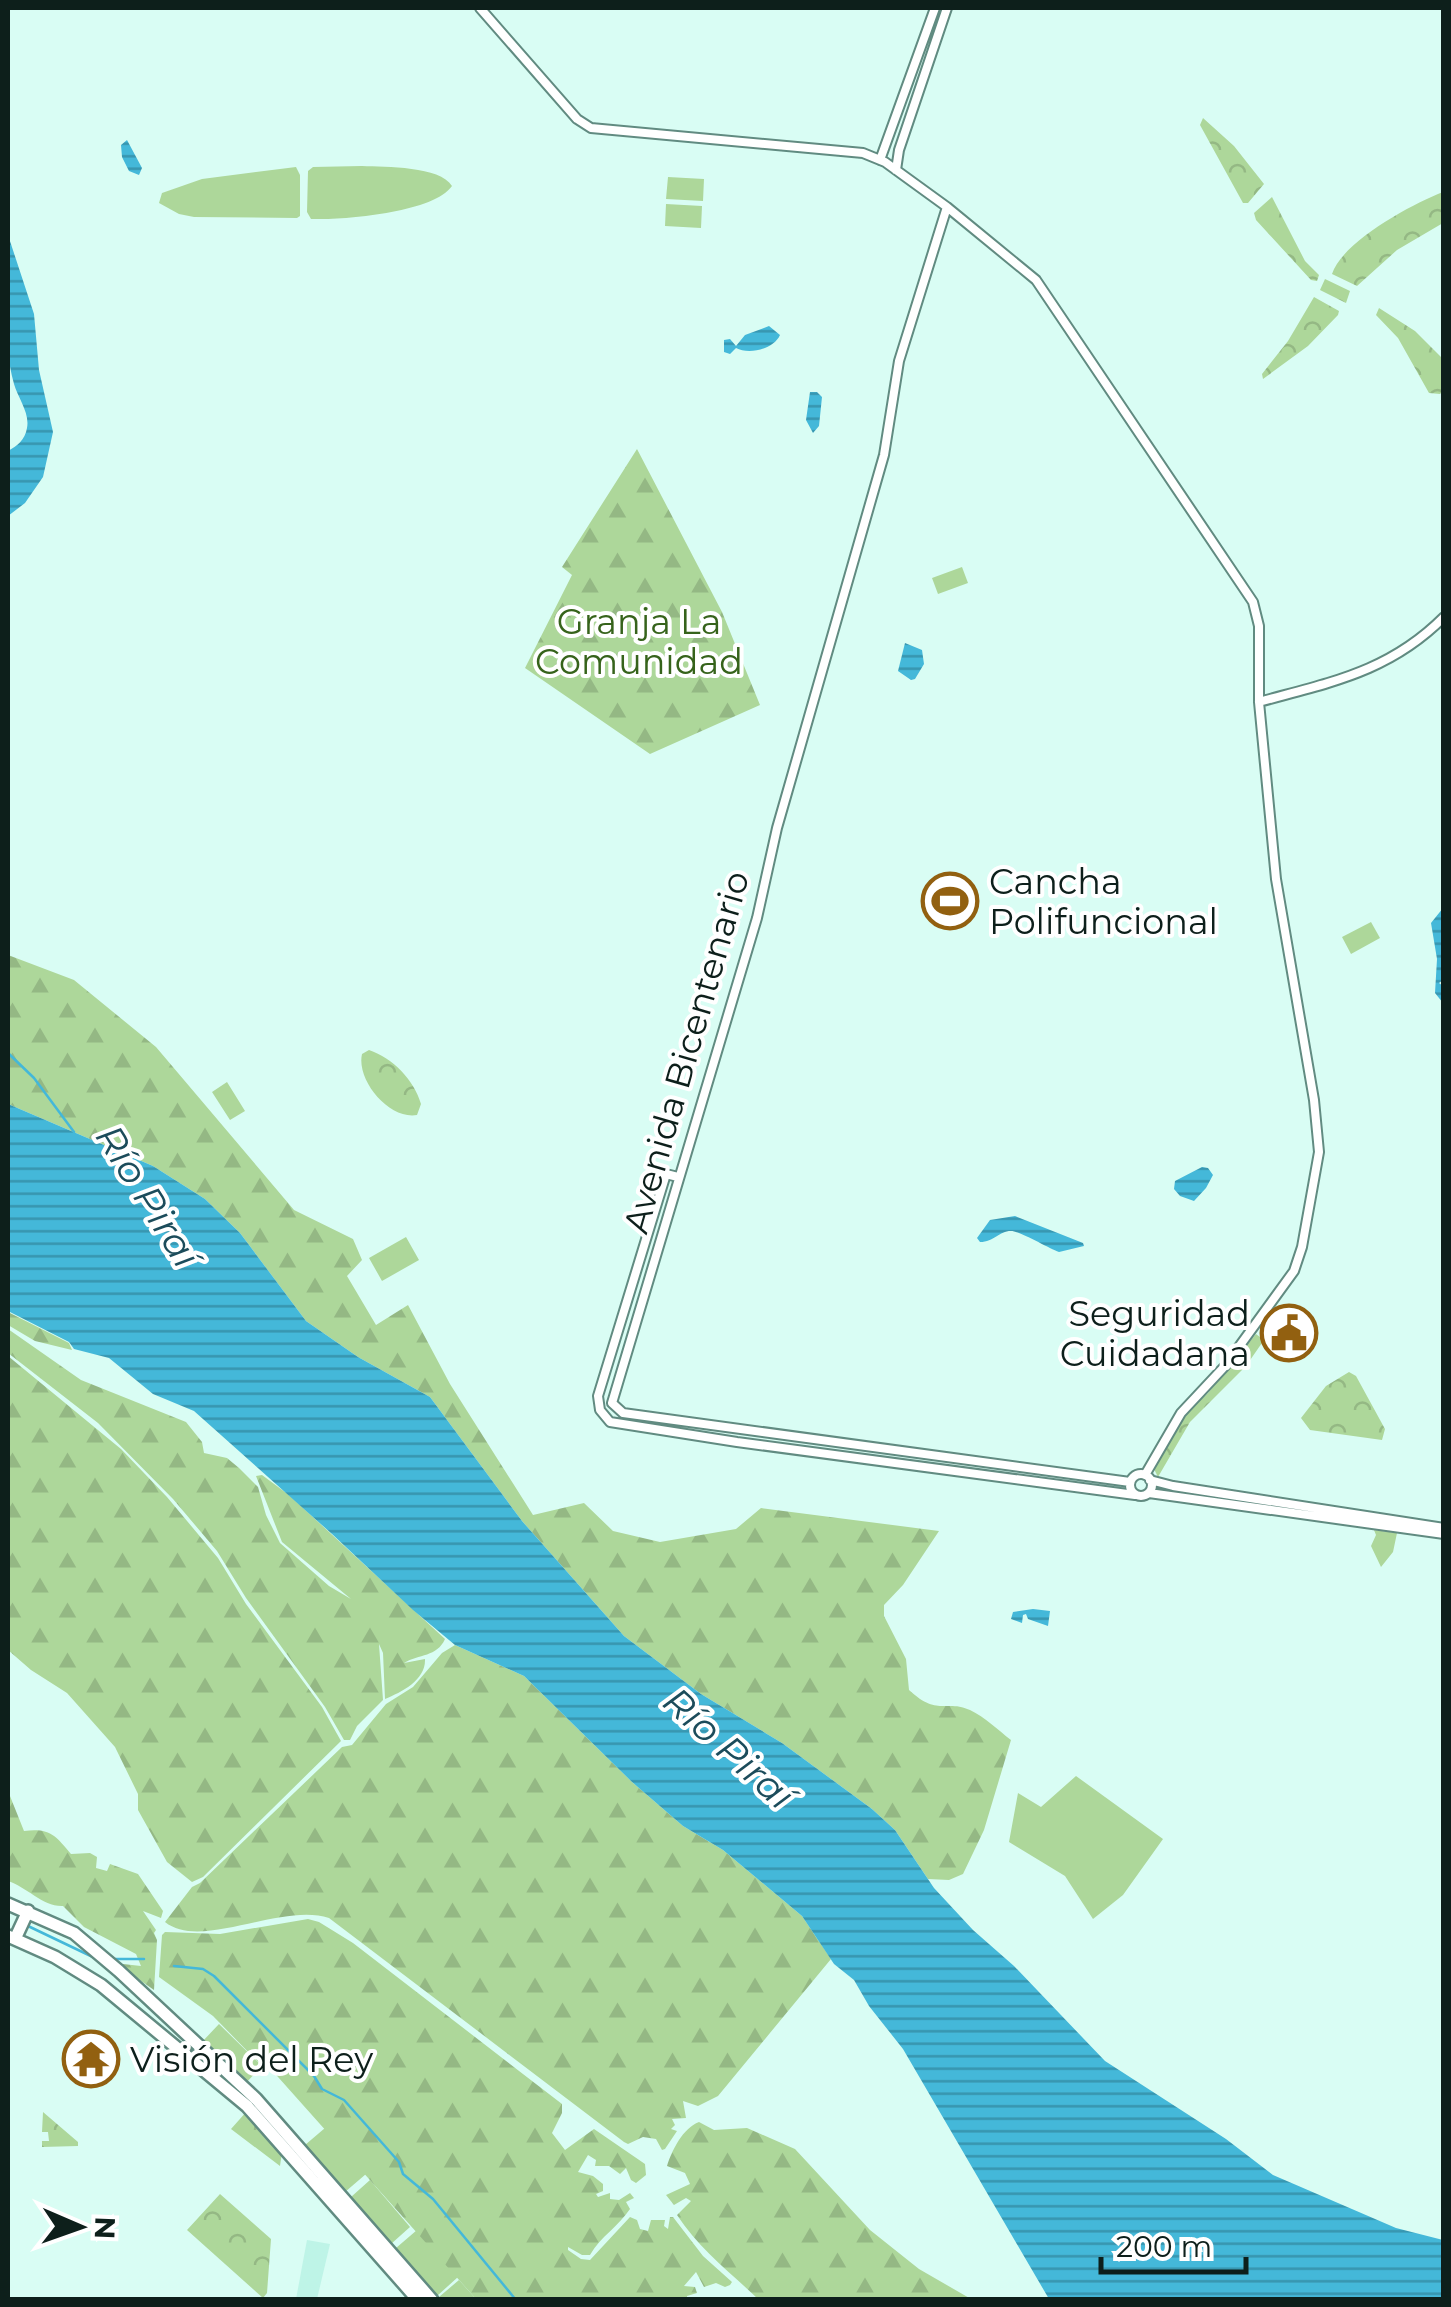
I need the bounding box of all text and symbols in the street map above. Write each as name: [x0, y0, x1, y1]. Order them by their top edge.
park label: Granja La Comunidad: [535, 600, 743, 683]
place label: Cancha Polifuncional: [989, 860, 1218, 943]
street label: Avenida Bicentenario: [614, 866, 758, 1238]
sports icon: Cancha Polifuncional: [920, 871, 980, 931]
water label: Río Piraí: [86, 1116, 213, 1280]
place label: Seguridad Cuidadana: [1060, 1292, 1250, 1375]
public building icon: Seguridad Cuidadana: [1259, 1303, 1319, 1363]
water label: Río Piraí: [654, 1677, 808, 1822]
temple icon: Visión del Rey: [61, 2029, 121, 2089]
place label: Visión del Rey: [130, 2038, 373, 2081]
north arrow: [30, 2177, 130, 2277]
scale bar: [1101, 2212, 1246, 2274]
text: N: [88, 2216, 122, 2240]
text: 200 m: [1116, 2228, 1212, 2265]

